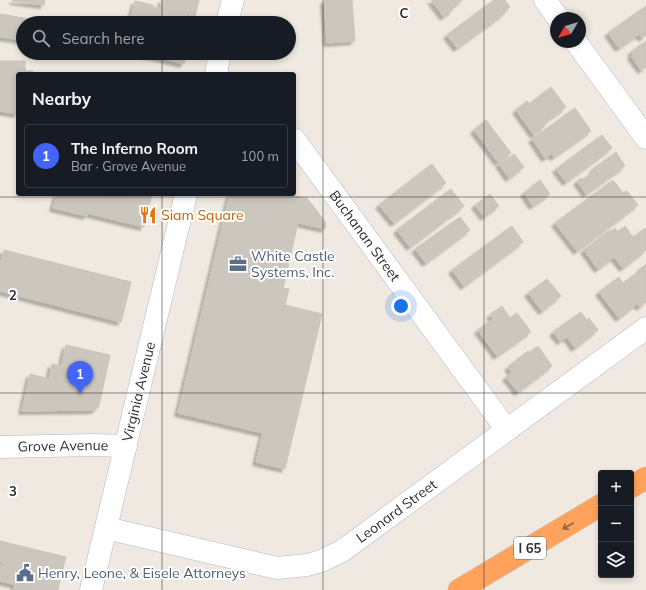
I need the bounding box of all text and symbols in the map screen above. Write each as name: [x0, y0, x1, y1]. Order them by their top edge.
text: C: [400, 5, 409, 21]
north arrow: [550, 12, 586, 48]
search box: [16, 16, 296, 60]
icon: search: [30, 27, 52, 49]
text: Search here: [62, 29, 144, 48]
text: Nearby: [32, 88, 91, 109]
text: The Inferno Room: [71, 139, 198, 158]
text: 1: [42, 148, 50, 164]
text: 100 m: [241, 148, 279, 164]
text: Bar · Grove Avenue: [71, 158, 186, 174]
street label: Buchanan Street: [326, 187, 404, 285]
restaurant icon: Siam Square: [138, 205, 158, 225]
place label: Siam Square: [161, 206, 244, 224]
place label: White Castle Systems, Inc.: [251, 247, 335, 281]
office icon: White Castle Systems, Inc.: [228, 254, 248, 274]
text: 2: [9, 287, 17, 303]
your location: [391, 296, 411, 316]
street label: Virginia Avenue: [118, 340, 159, 443]
pin: 1: [67, 361, 93, 394]
street label: Grove Avenue: [18, 436, 109, 456]
map controls: [598, 470, 634, 578]
button: +: [598, 470, 634, 506]
street label: Leonard Street: [352, 476, 440, 547]
text: 3: [9, 483, 17, 499]
button: −: [598, 506, 634, 542]
one-way arrow: [562, 522, 574, 530]
road number: I 65: [514, 537, 546, 559]
button: layers: [598, 542, 634, 578]
public building icon: Henry, Leone, & Eisele Attorneys: [15, 563, 35, 583]
place label: Henry, Leone, & Eisele Attorneys: [38, 564, 246, 582]

